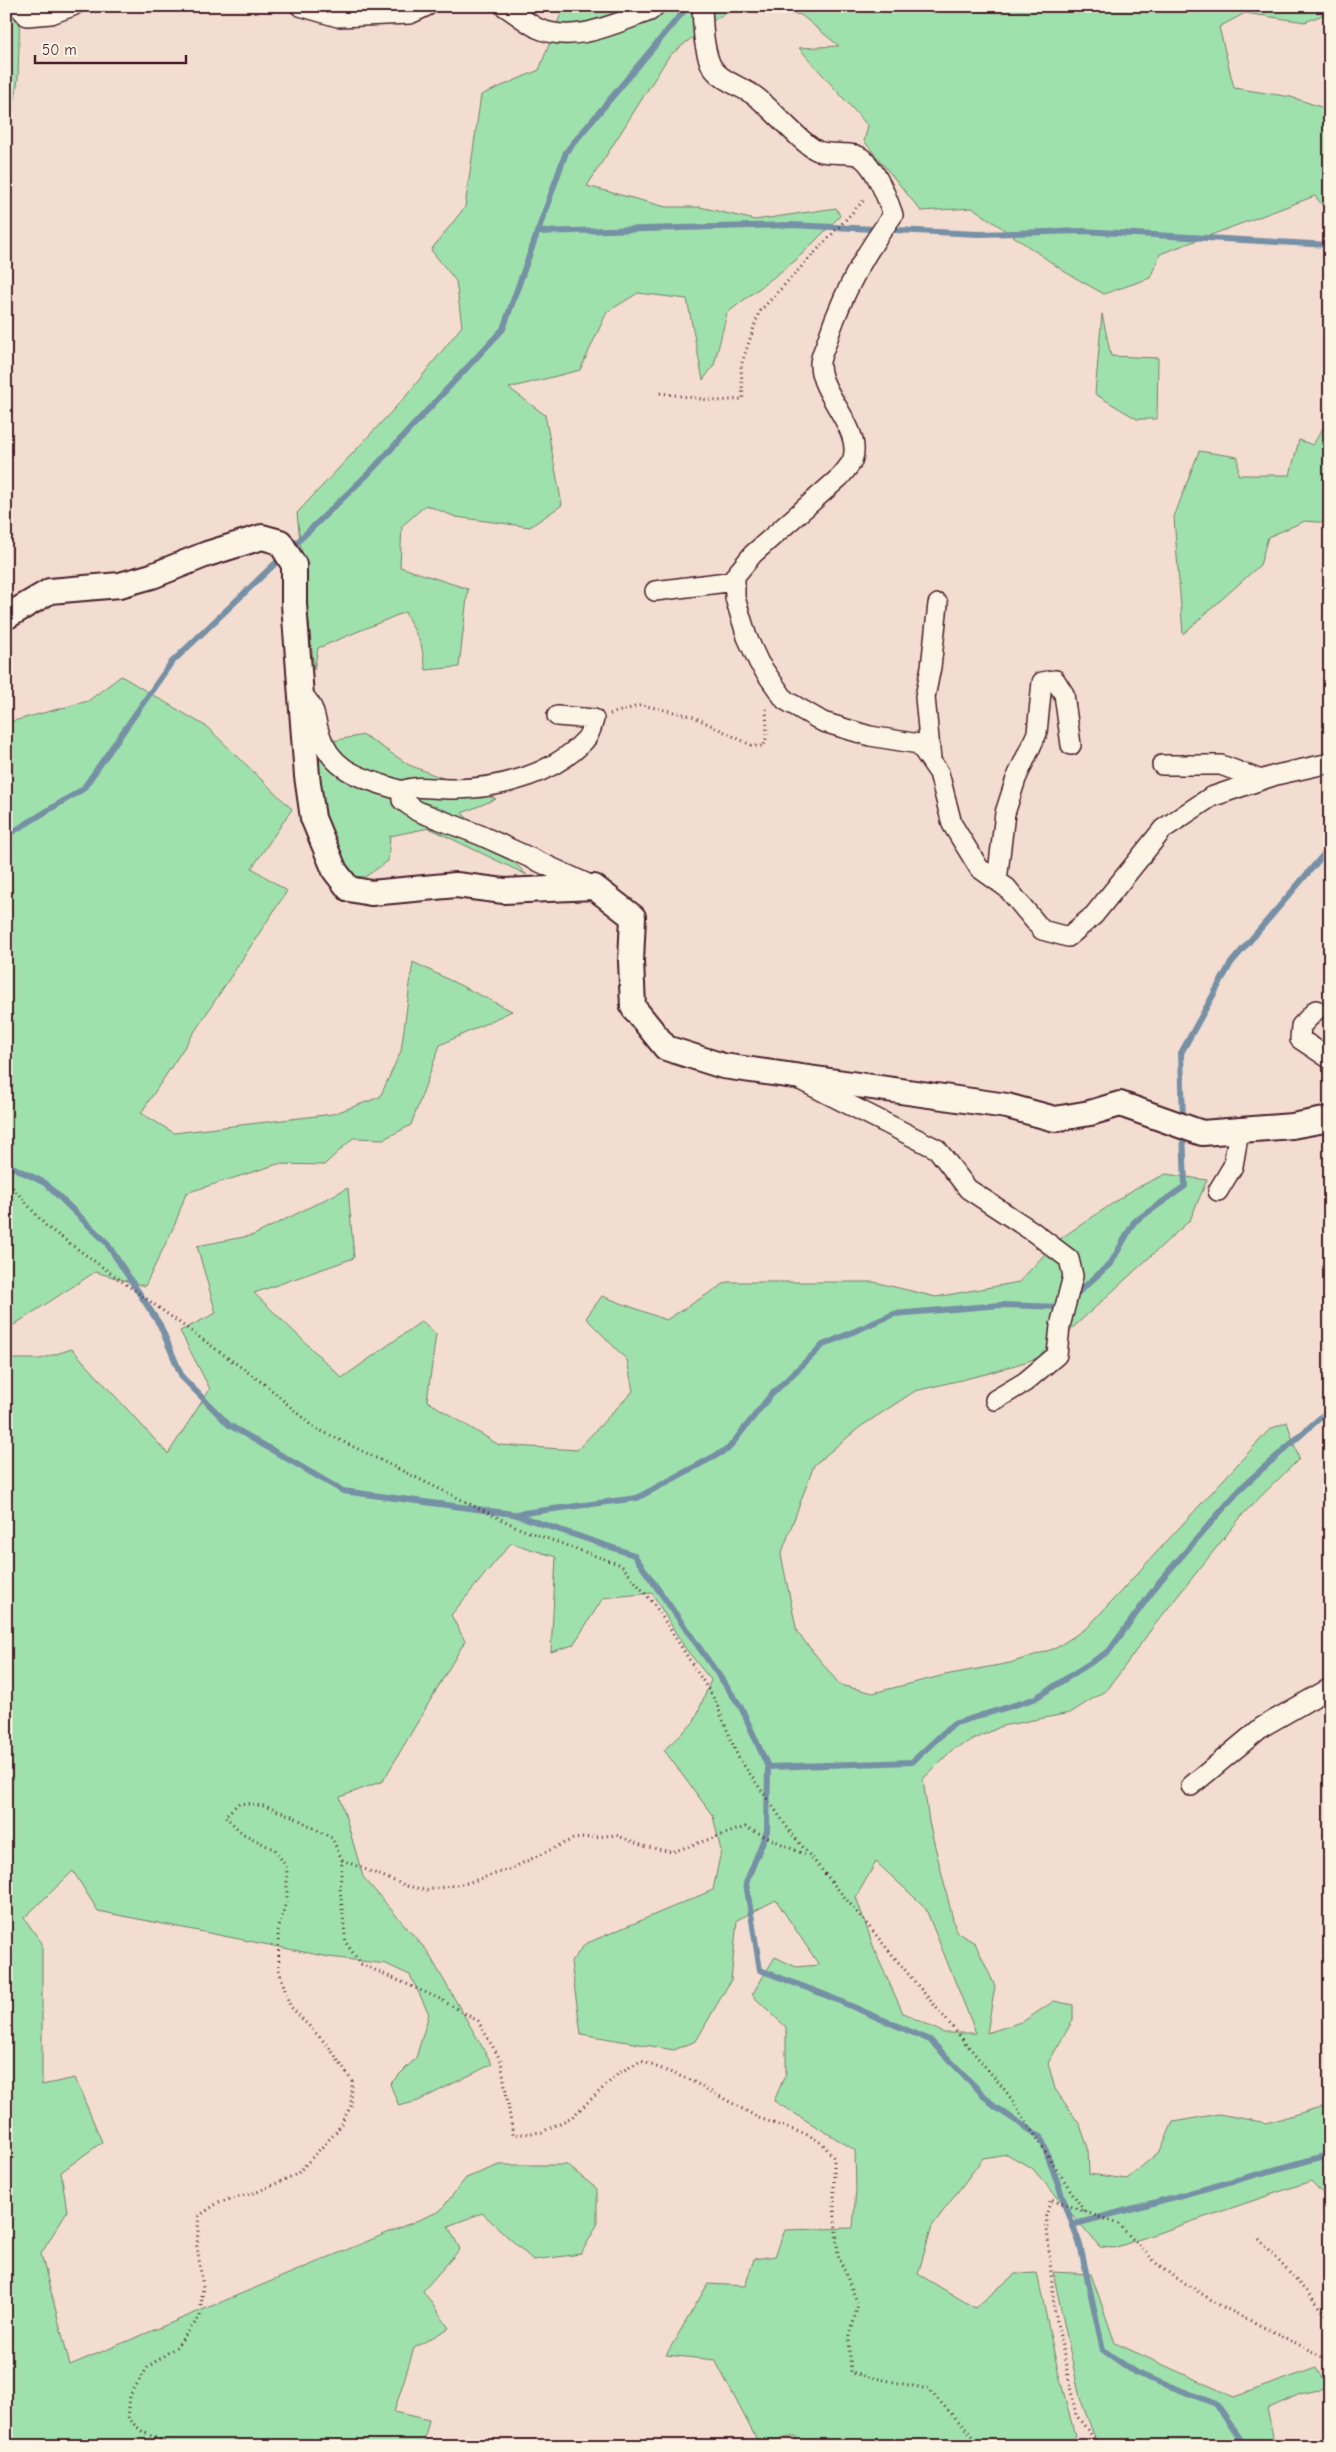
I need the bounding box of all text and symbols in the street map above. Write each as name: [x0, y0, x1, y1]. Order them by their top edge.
scale bar: [35, 32, 186, 64]
text: 50 m: [42, 41, 77, 59]

